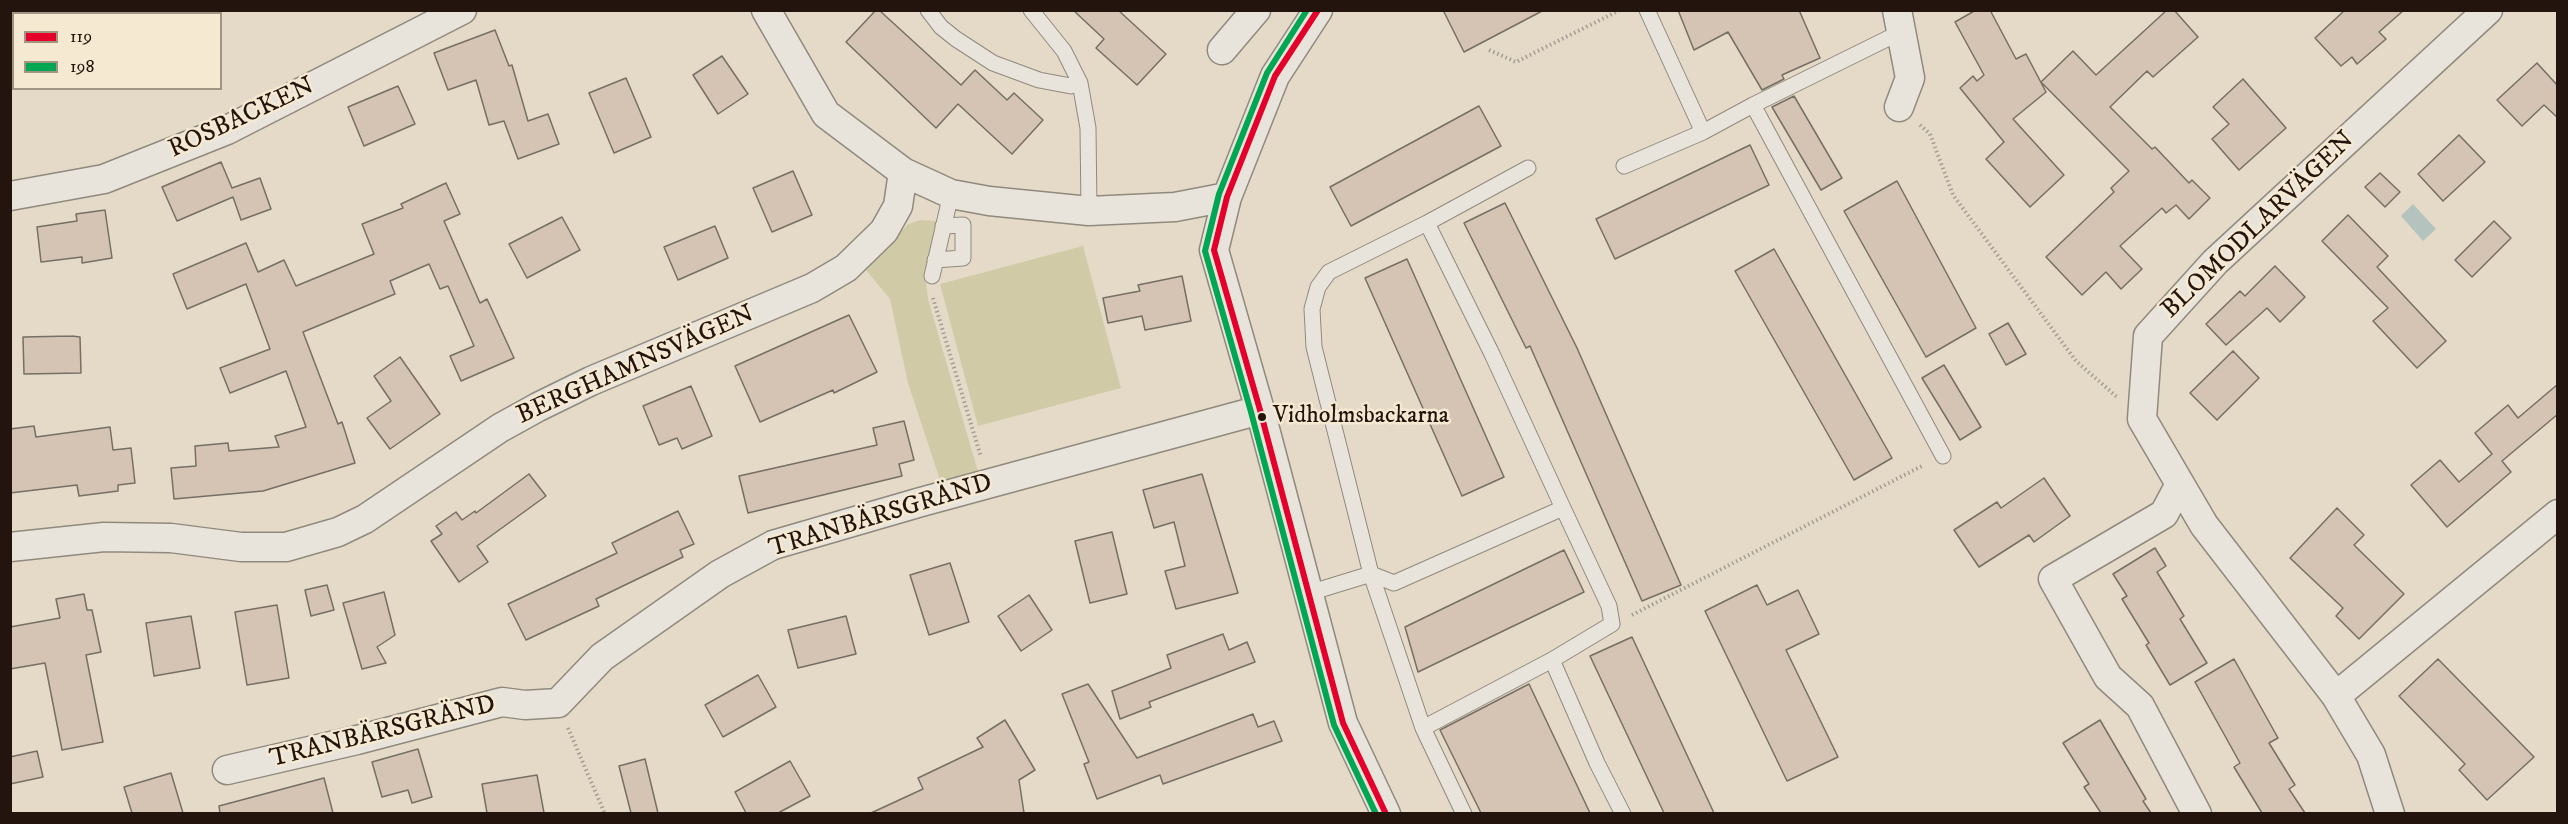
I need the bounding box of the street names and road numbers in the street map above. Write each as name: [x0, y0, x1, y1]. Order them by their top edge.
street label: ROSBACKEN: [164, 72, 320, 166]
street label: BLOMODLARVÄGEN: [2156, 126, 2362, 326]
street label: BERGHAMNSVÄGEN: [512, 300, 760, 432]
street label: TRANBÄRSGRÄND: [766, 468, 996, 566]
street label: TRANBÄRSGRÄND: [267, 690, 499, 776]

